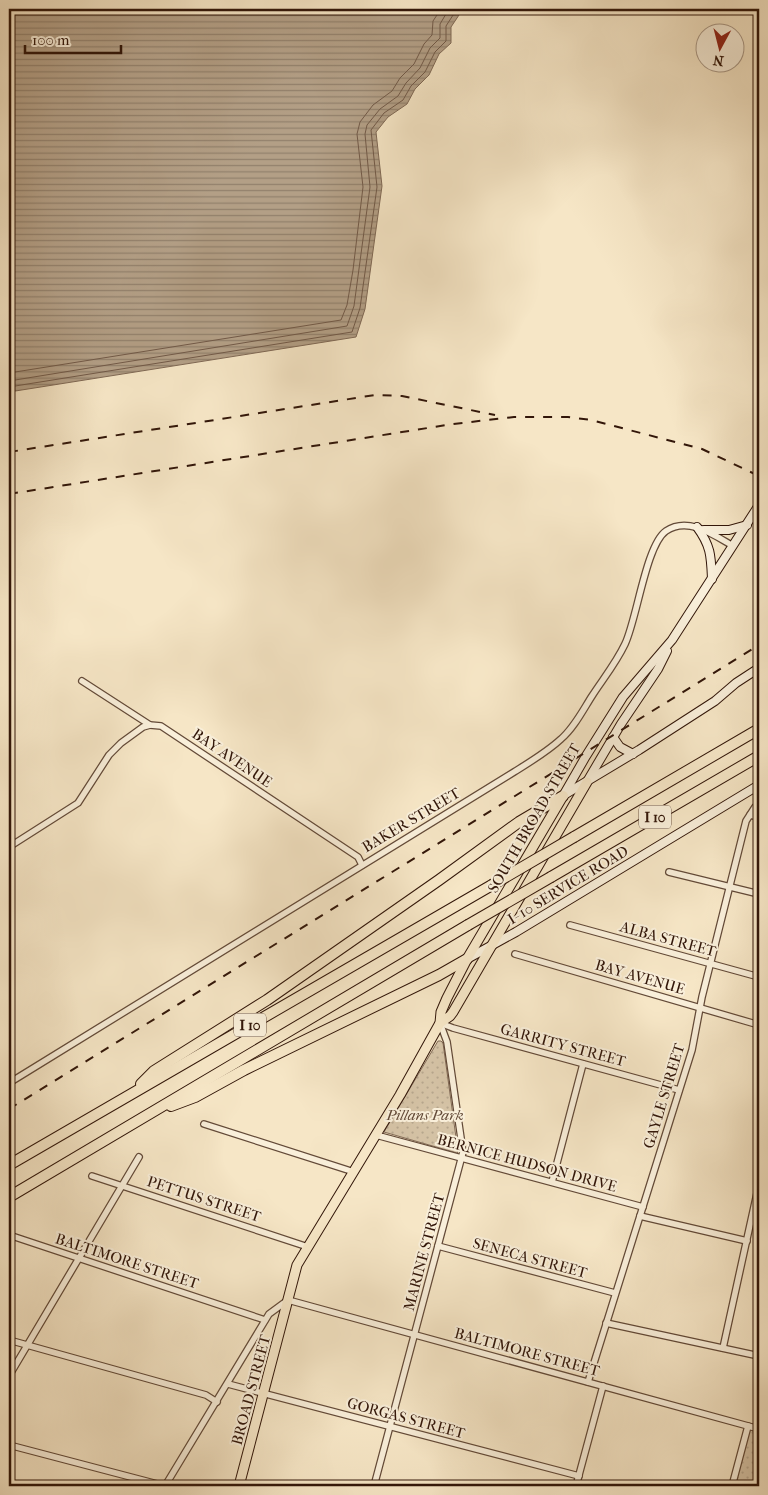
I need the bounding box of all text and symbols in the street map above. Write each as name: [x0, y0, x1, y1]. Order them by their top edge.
scale bar: [25, 22, 121, 54]
north arrow: [696, 22, 746, 72]
text: 100 m: [32, 31, 70, 49]
text: N: [712, 51, 725, 69]
street label: BAY AVENUE: [189, 725, 275, 791]
street label: SOUTH BROAD STREET: [484, 739, 585, 896]
street label: BAKER STREET: [359, 783, 464, 856]
road number: I 10: [639, 806, 671, 829]
street label: I- 10 SERVICE ROAD: [504, 842, 632, 928]
street label: ALBA STREET: [617, 917, 719, 961]
street label: BAY AVENUE: [593, 956, 687, 998]
road number: I 10: [234, 1014, 266, 1036]
street label: GARRITY STREET: [498, 1020, 628, 1071]
street label: GAYLE STREET: [639, 1040, 689, 1151]
park label: Pillans Park: [385, 1106, 464, 1124]
street label: BERNICE HUDSON DRIVE: [435, 1130, 619, 1196]
street label: PETTUS STREET: [145, 1172, 264, 1226]
street label: MARINE STREET: [400, 1190, 449, 1313]
street label: BALTIMORE STREET: [53, 1229, 202, 1293]
street label: SENECA STREET: [471, 1234, 590, 1282]
street label: BALTIMORE STREET: [452, 1324, 602, 1380]
street label: BROAD STREET: [228, 1332, 275, 1447]
street label: GORGAS STREET: [345, 1394, 468, 1443]

